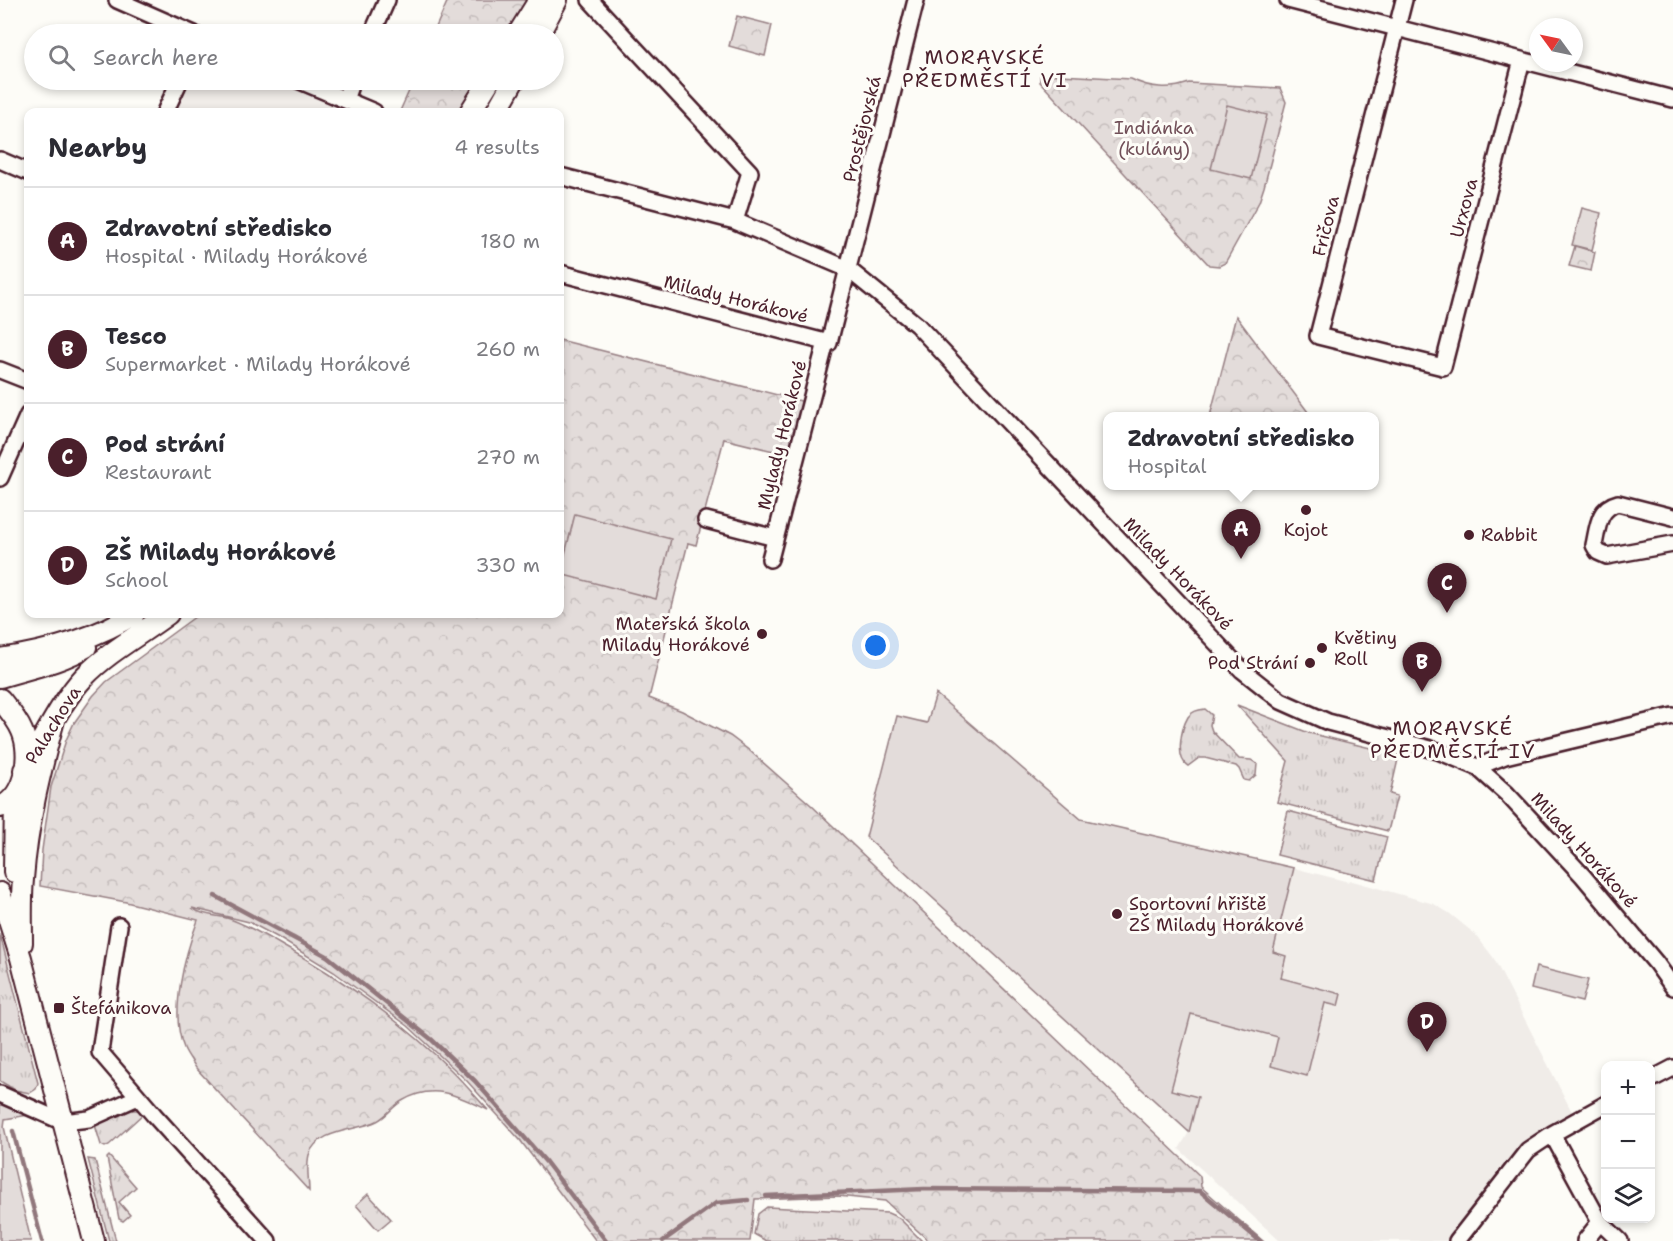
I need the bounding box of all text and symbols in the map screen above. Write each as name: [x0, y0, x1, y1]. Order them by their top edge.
north arrow: [1529, 18, 1583, 72]
search box: [24, 24, 564, 90]
icon: search: [45, 41, 78, 74]
text: Search here: [93, 43, 219, 72]
district label: MORAVSKÉ PŘEDMĚSTÍ VI: [902, 44, 1068, 93]
street label: Prostějovská: [837, 73, 887, 185]
park label: Indiánka (kulány): [1114, 116, 1194, 161]
text: Nearby: [48, 130, 147, 165]
text: 4 results: [454, 134, 540, 160]
street label: Urxova: [1445, 176, 1483, 240]
street label: Fričova: [1307, 193, 1345, 259]
text: Zdravotní středisko: [105, 214, 332, 243]
text: A: [60, 228, 75, 254]
text: 180 m: [480, 228, 540, 254]
text: Hospital · Milady Horákové: [105, 243, 368, 269]
street label: Milady Horákové: [661, 269, 811, 329]
text: Tesco: [105, 322, 167, 351]
text: B: [61, 336, 74, 362]
text: 260 m: [475, 336, 540, 362]
text: Supermarket · Milady Horákové: [105, 351, 411, 377]
street label: Mylady Horákové: [752, 358, 812, 512]
popup: [1103, 412, 1379, 490]
text: Zdravotní středisko: [1127, 424, 1355, 453]
text: Pod strání: [105, 430, 225, 459]
text: C: [61, 444, 74, 470]
text: 270 m: [476, 444, 540, 470]
text: Hospital: [1127, 453, 1206, 479]
text: Restaurant: [105, 459, 212, 485]
marker: Kojot: [1299, 503, 1313, 517]
pin: A: [1222, 510, 1260, 559]
street label: Milady Horákové: [1118, 512, 1238, 636]
place label: Kojot: [1284, 518, 1329, 542]
place label: Rabbit: [1481, 523, 1538, 547]
marker: Rabbit: [1462, 528, 1476, 542]
text: ZŠ Milady Horákové: [105, 538, 336, 567]
text: D: [60, 552, 75, 578]
text: 330 m: [476, 552, 540, 578]
pin: C: [1428, 564, 1466, 613]
text: School: [105, 567, 168, 593]
place label: Mateřská škola Milady Horákové: [602, 612, 750, 657]
place label: Květiny Roll: [1334, 626, 1397, 671]
marker: Mateřská škola Milady Horákové: [755, 627, 769, 641]
your location: [861, 631, 890, 660]
marker: Květiny Roll: [1315, 641, 1329, 655]
pin: B: [1402, 642, 1442, 692]
place label: Pod Strání: [1208, 651, 1298, 675]
marker: Pod Strání: [1303, 656, 1317, 670]
street label: Palachova: [20, 681, 86, 769]
district label: MORAVSKÉ PŘEDMĚSTÍ IV: [1370, 715, 1536, 764]
street label: Milady Horákové: [1525, 787, 1643, 913]
place label: Sportovní hřiště ZŠ Milady Horákové: [1129, 892, 1304, 937]
marker: Sportovní hřiště ZŠ Milady Horákové: [1110, 907, 1124, 921]
place label: Štefánikova: [71, 996, 171, 1020]
marker: Štefánikova: [52, 1001, 66, 1015]
pin: D: [1408, 1002, 1446, 1052]
map controls: [1601, 1061, 1655, 1223]
button: +: [1601, 1061, 1655, 1115]
button: −: [1601, 1115, 1655, 1169]
button: layers: [1601, 1169, 1655, 1223]

